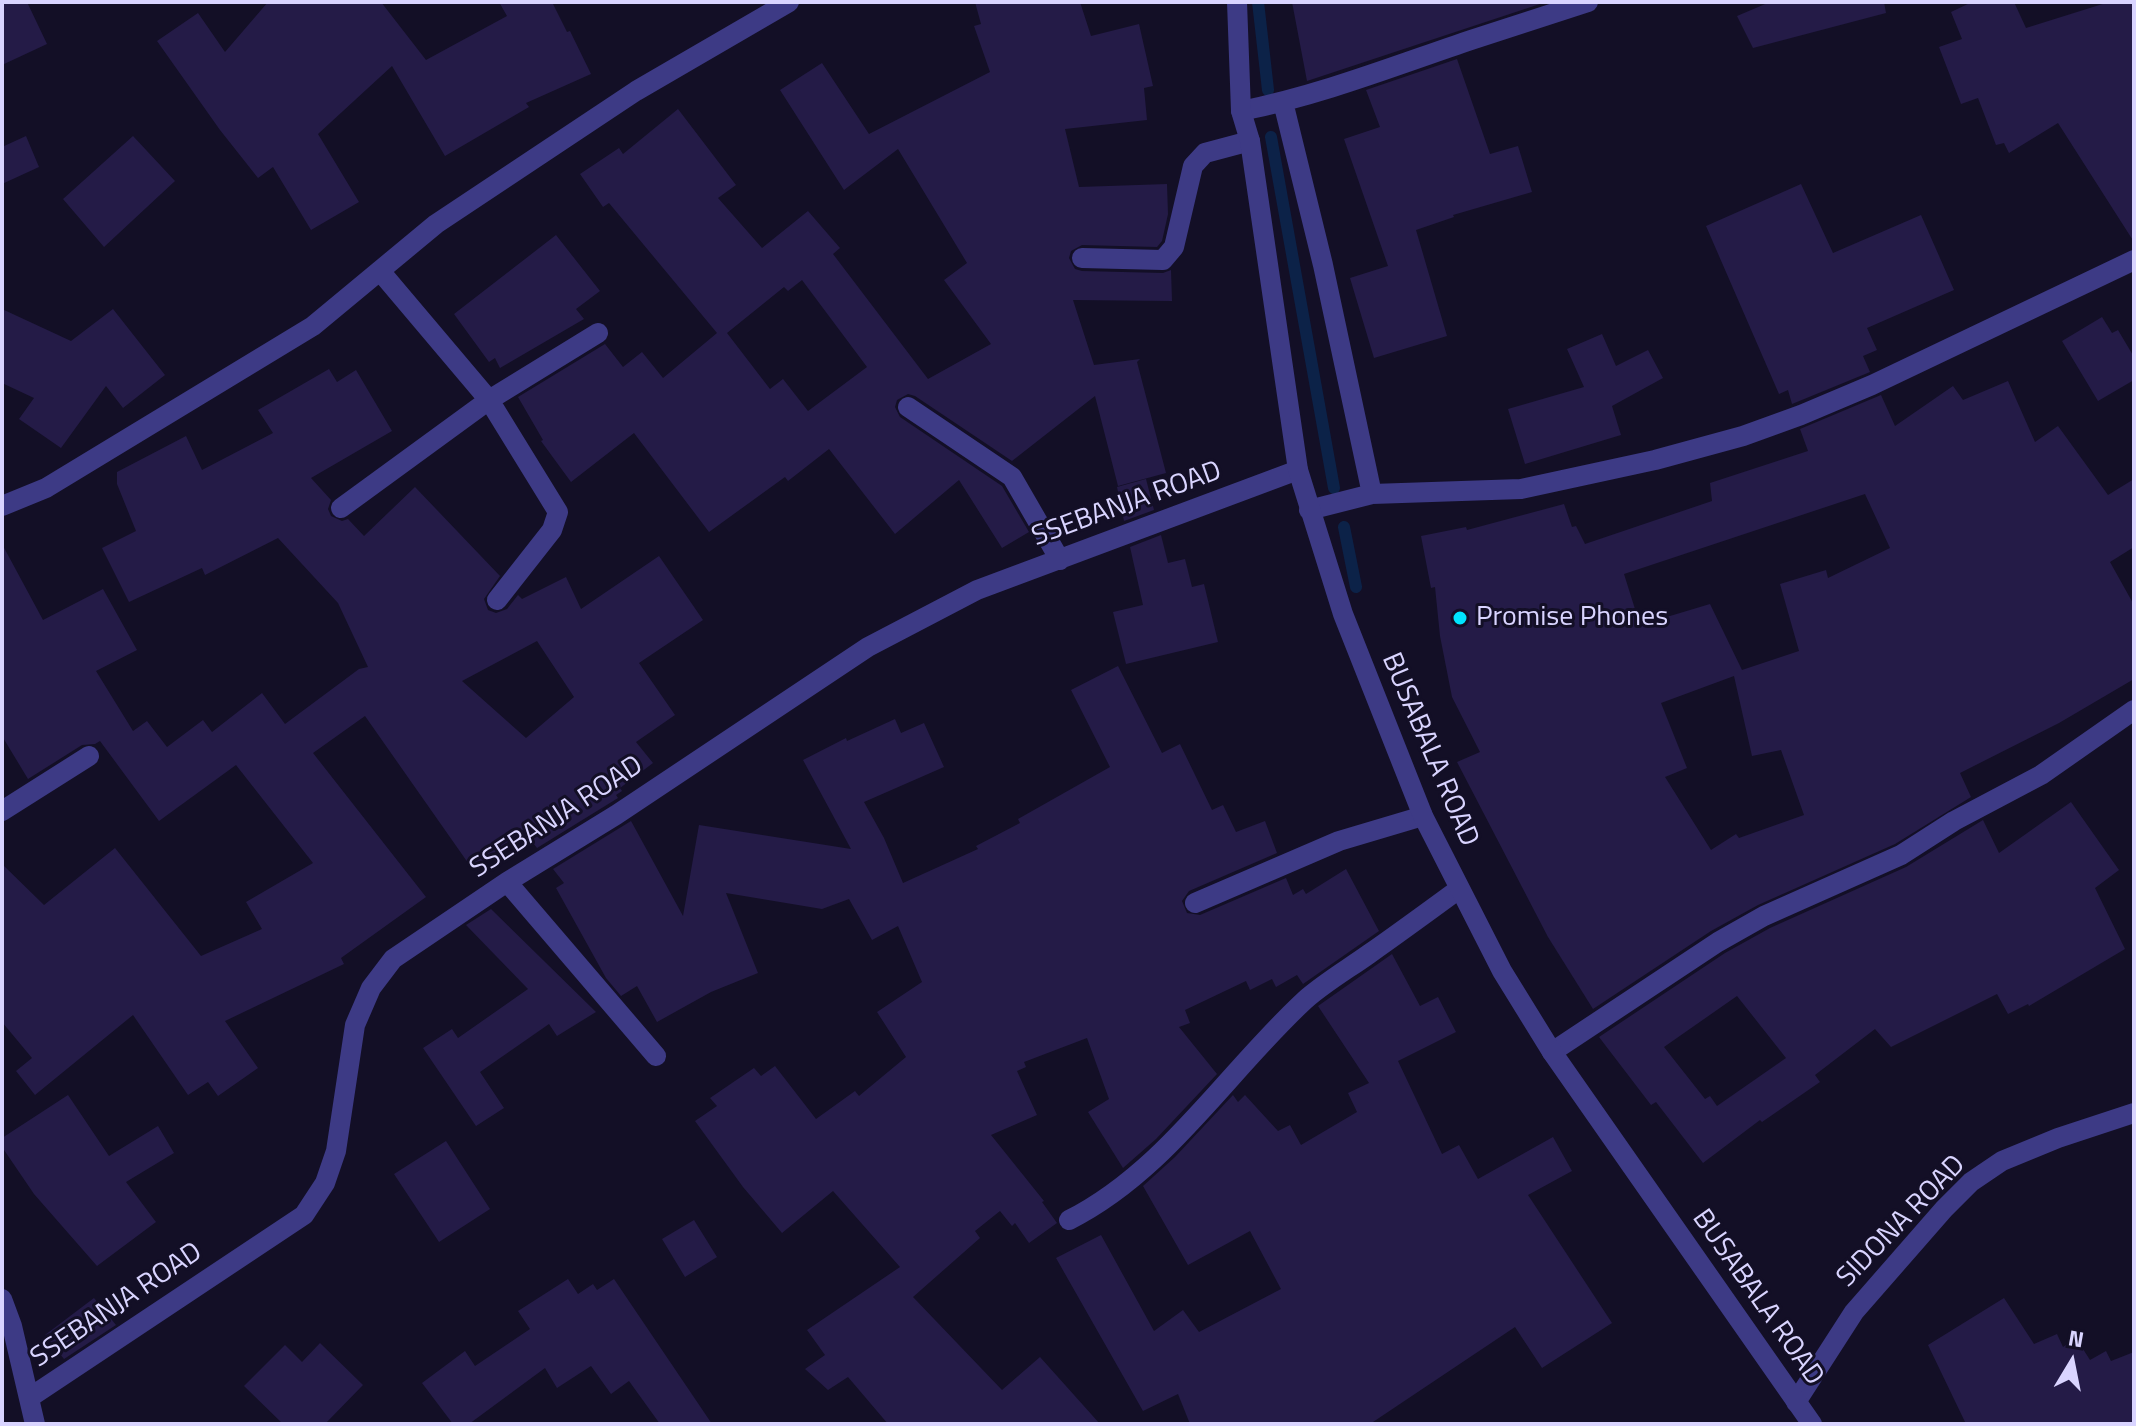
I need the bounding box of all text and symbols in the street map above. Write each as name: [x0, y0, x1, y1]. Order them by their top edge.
street label: SSEBANJA ROAD: [1028, 455, 1226, 555]
place label: Promise Phones: [1476, 601, 1668, 635]
marker: Promise Phones: [1451, 609, 1469, 627]
street label: BUSABALA ROAD: [1373, 648, 1485, 852]
street label: SSEBANJA ROAD: [464, 750, 650, 886]
street label: SIDONA ROAD: [1831, 1149, 1973, 1295]
street label: BUSABALA ROAD: [1684, 1204, 1830, 1392]
street label: SSEBANJA ROAD: [25, 1236, 209, 1376]
text: N: [2066, 1320, 2087, 1356]
north arrow: [2032, 1322, 2112, 1402]

